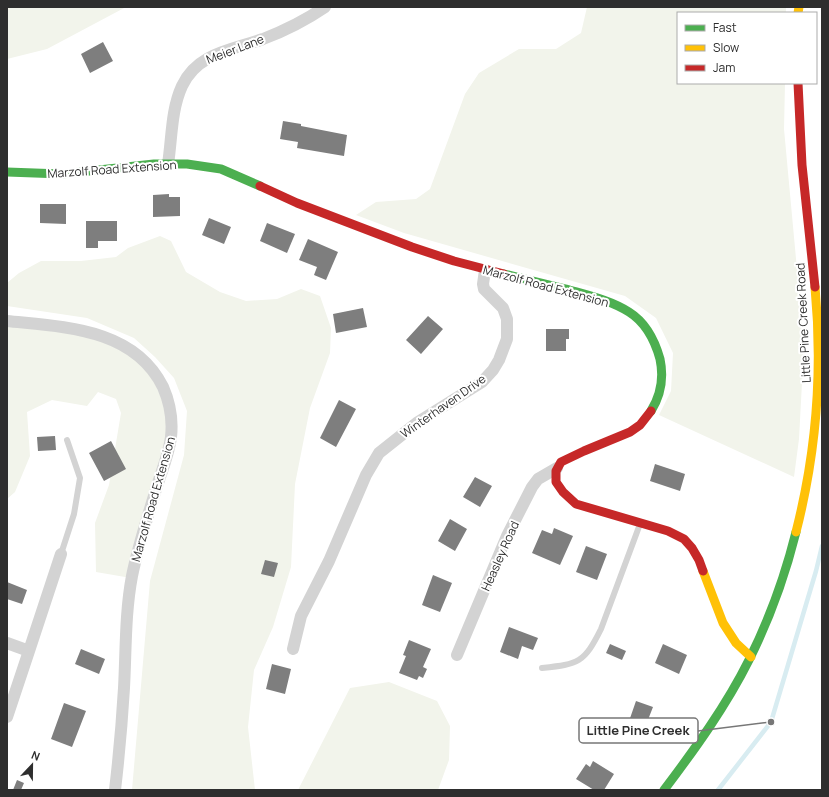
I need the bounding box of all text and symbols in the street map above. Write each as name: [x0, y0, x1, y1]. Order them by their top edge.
legend: [677, 12, 817, 84]
text: Fast: [713, 19, 737, 36]
street label: Meier Lane: [204, 30, 266, 68]
text: Slow: [713, 39, 739, 56]
text: Jam: [713, 59, 735, 76]
street label: Marzolf Road Extension: [47, 156, 177, 182]
street label: Marzolf Road Extension: [481, 261, 611, 311]
street label: Little Pine Creek Road: [791, 263, 815, 383]
street label: Winterhaven Drive: [397, 370, 489, 442]
street label: Marzolf Road Extension: [127, 434, 179, 564]
street label: Heasley Road: [477, 518, 523, 594]
callout: Little Pine Creek: [579, 718, 698, 743]
text: Little Pine Creek: [587, 721, 690, 739]
north arrow: [12, 745, 52, 785]
text: N: [29, 747, 42, 764]

